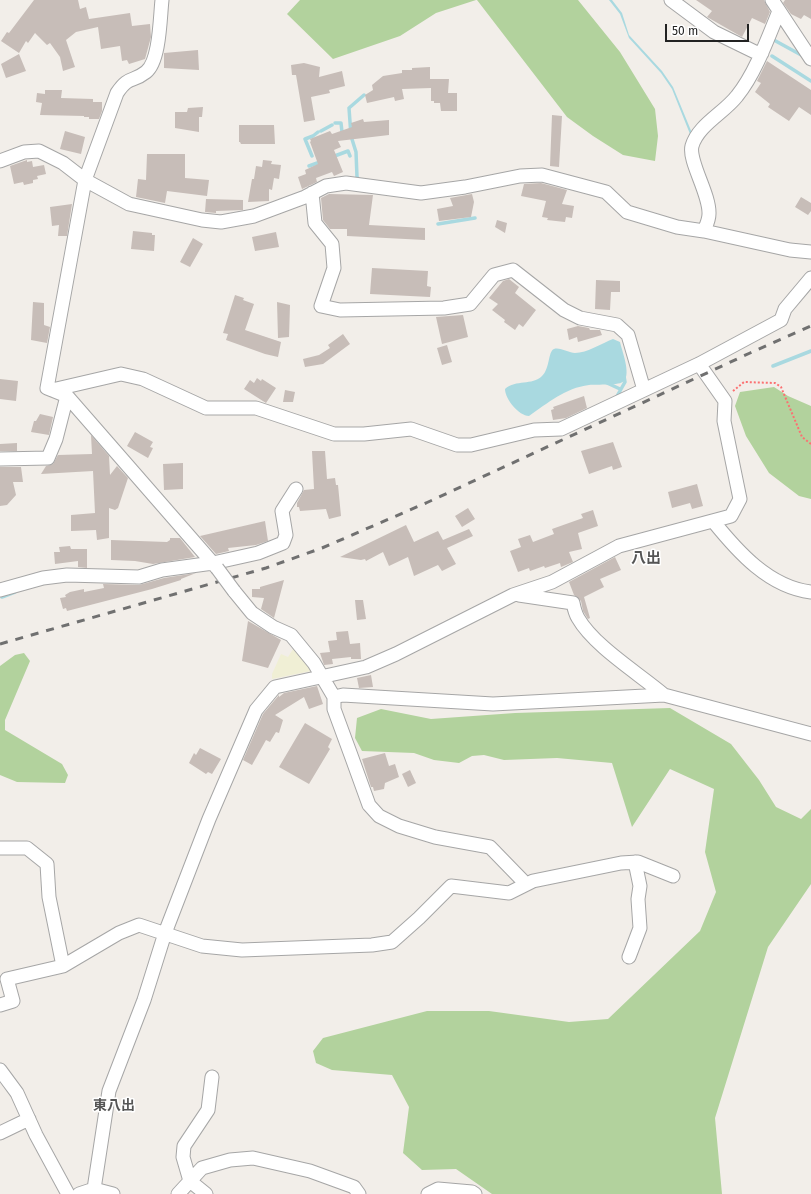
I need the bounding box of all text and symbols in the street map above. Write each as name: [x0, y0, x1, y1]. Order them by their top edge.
scale bar: [667, 16, 751, 42]
text: 50 m: [672, 24, 698, 38]
district label: 八出: [631, 550, 661, 568]
district label: 東八出: [93, 1098, 135, 1114]

